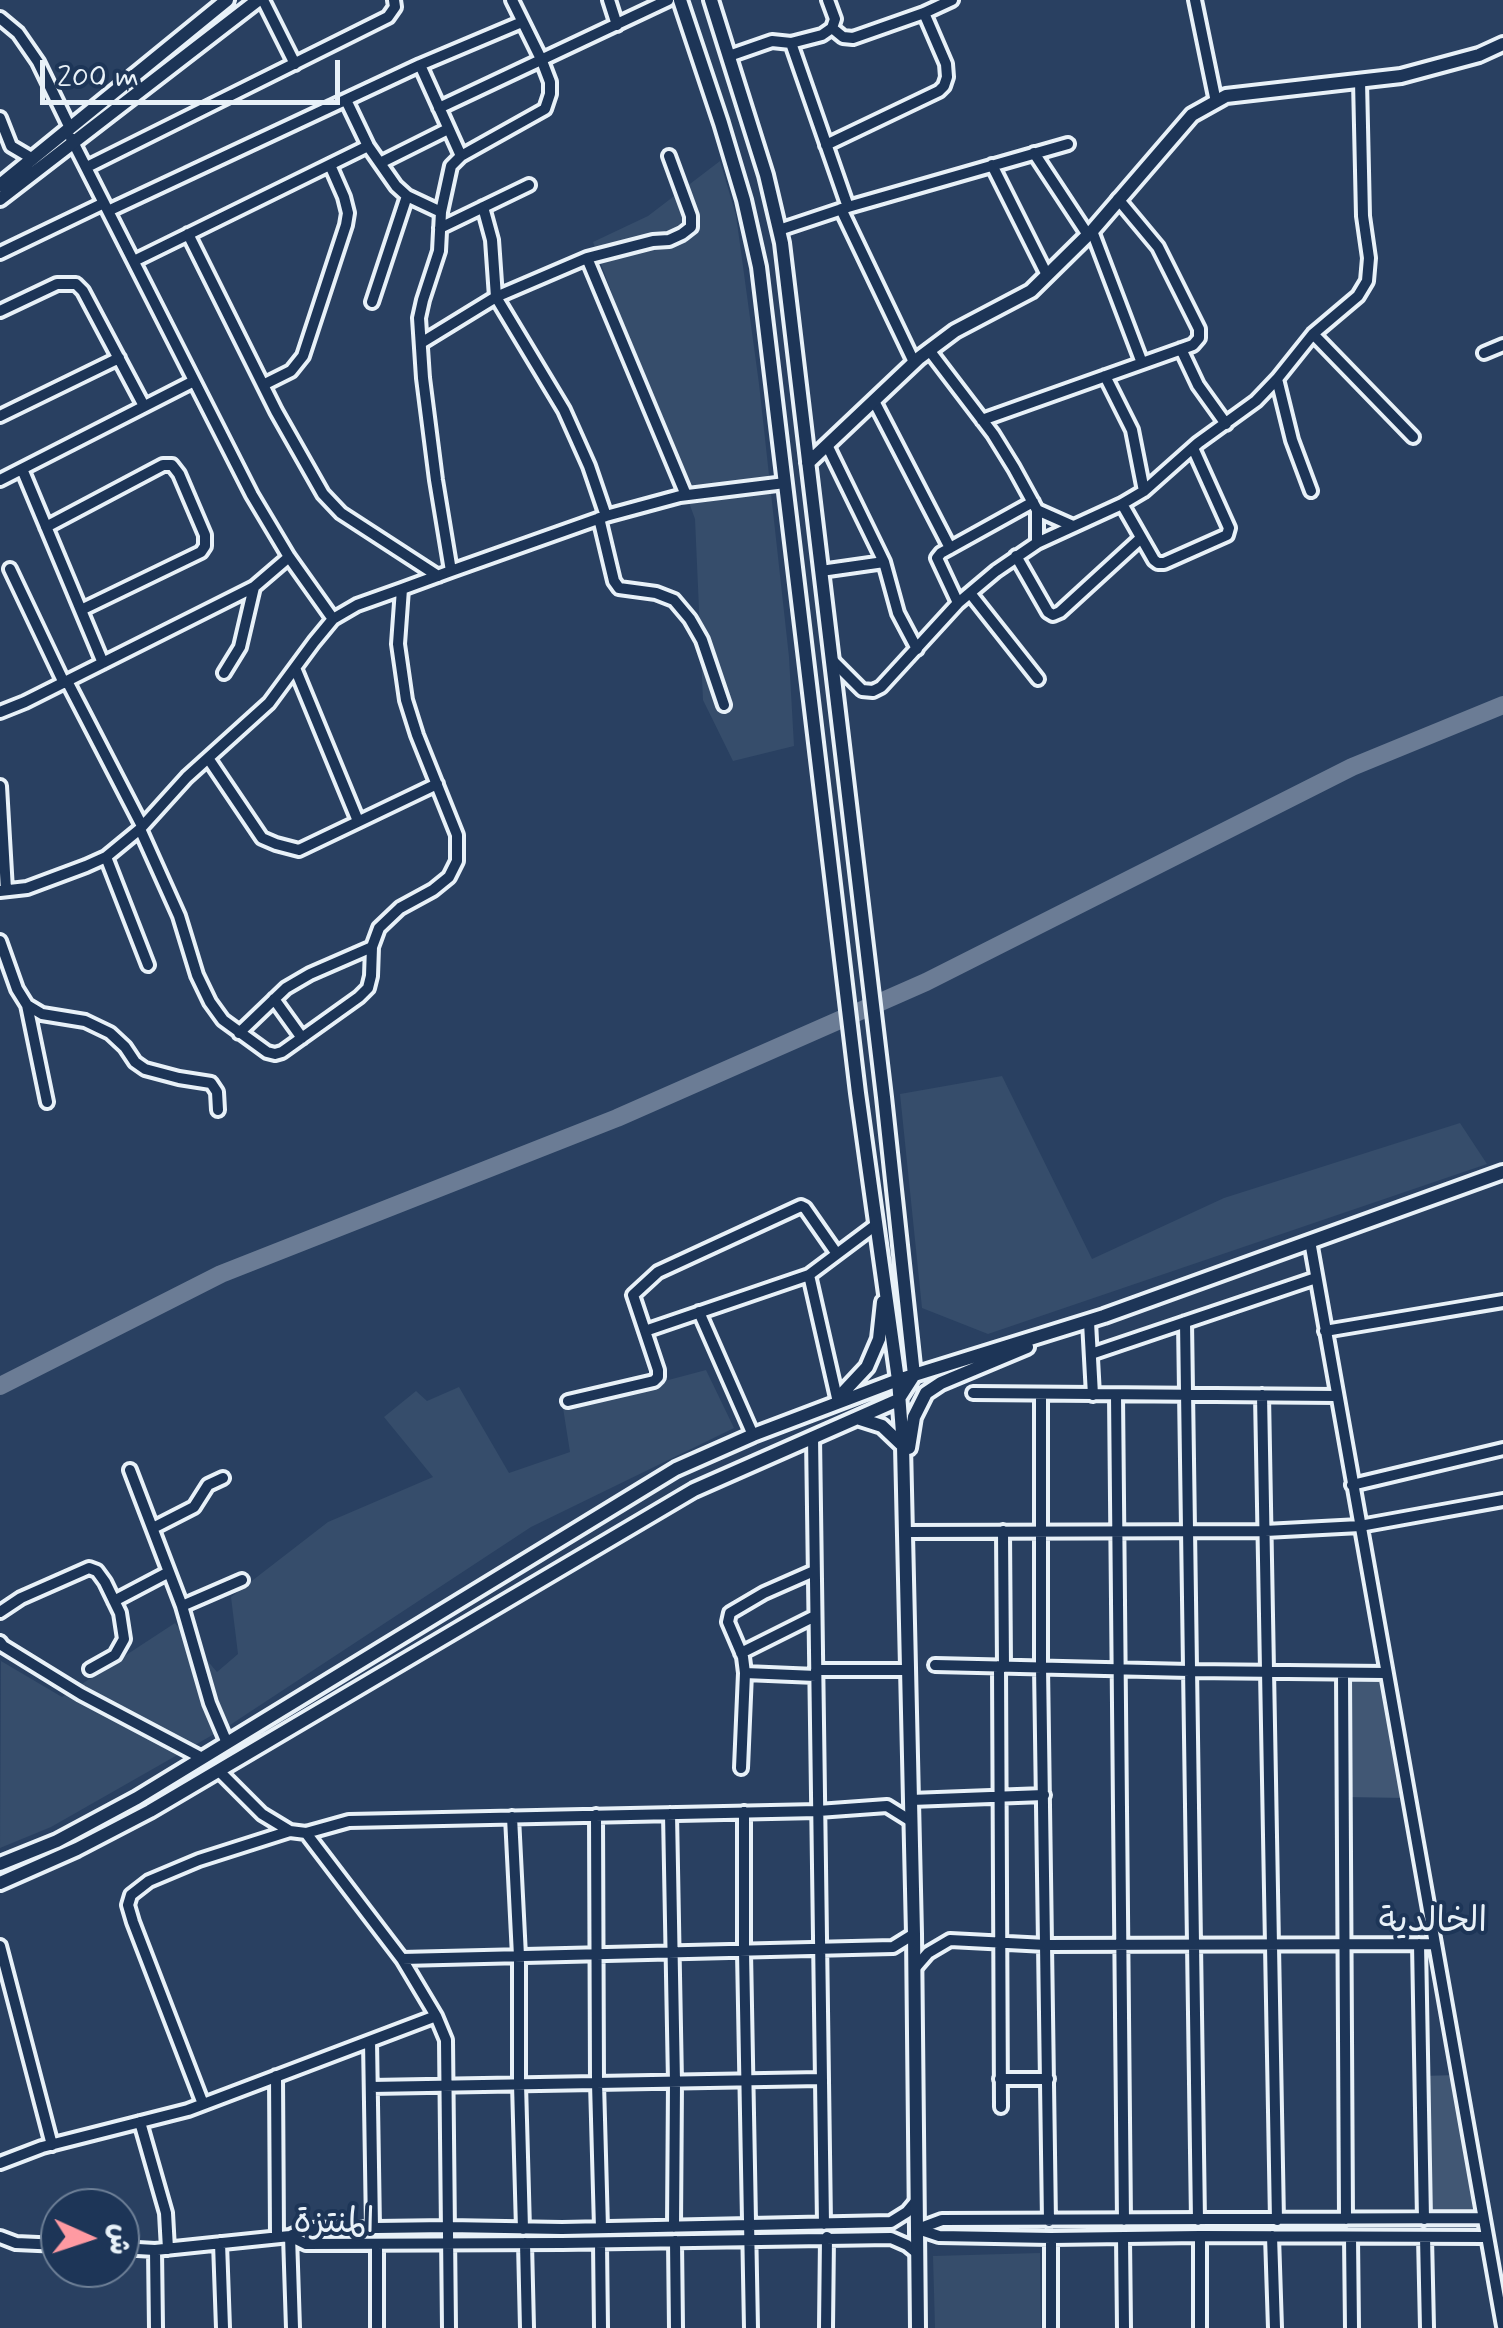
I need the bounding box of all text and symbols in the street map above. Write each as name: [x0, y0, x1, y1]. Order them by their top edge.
scale bar: [45, 40, 345, 102]
text: 200 m: [57, 58, 139, 97]
district label: الخالدية: [1379, 1903, 1487, 1945]
north arrow: [40, 2188, 140, 2288]
district label: المنتزة: [293, 2204, 375, 2246]
text: ش: [99, 2223, 138, 2256]

